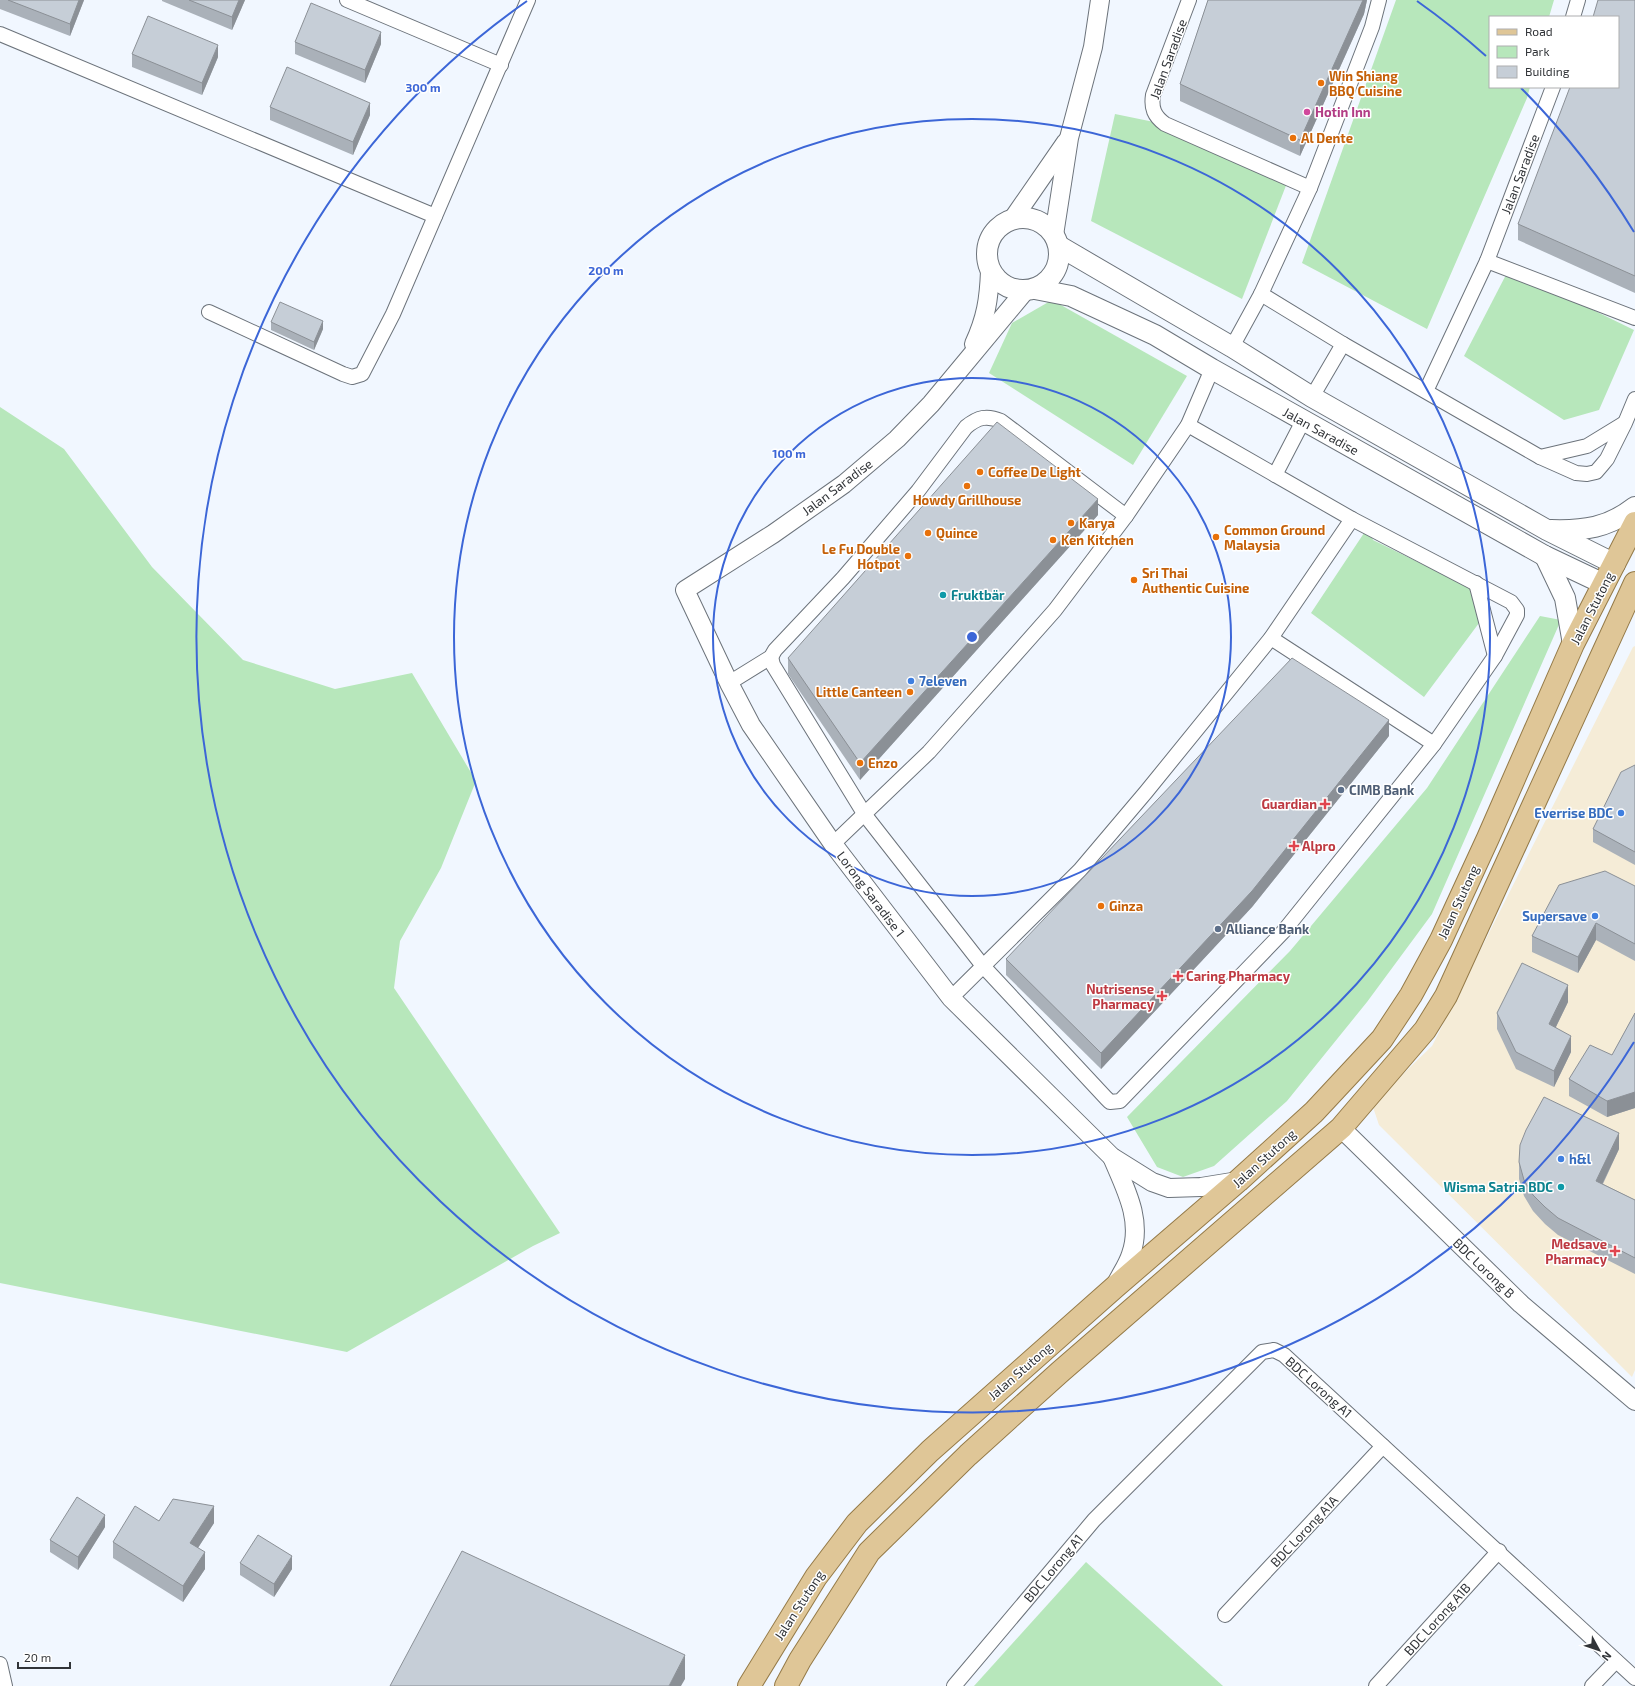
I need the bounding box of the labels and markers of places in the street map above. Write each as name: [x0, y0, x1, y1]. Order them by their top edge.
place label: Win Shiang BBQ Cuisine: [1329, 68, 1402, 100]
marker: Win Shiang BBQ Cuisine: [1316, 78, 1326, 88]
place label: Hotin Inn: [1315, 104, 1371, 120]
marker: Hotin Inn: [1302, 107, 1312, 117]
place label: Al Dente: [1301, 130, 1353, 146]
marker: Al Dente: [1288, 133, 1298, 143]
place label: Coffee De Light: [988, 464, 1081, 480]
marker: Coffee De Light: [975, 467, 985, 477]
marker: Howdy Grillhouse: [962, 481, 972, 491]
place label: Howdy Grillhouse: [913, 492, 1021, 508]
place label: Karya: [1079, 515, 1115, 531]
marker: Karya: [1066, 518, 1076, 528]
place label: Common Ground Malaysia: [1224, 522, 1325, 553]
place label: Quince: [936, 525, 978, 542]
marker: Quince: [923, 528, 933, 538]
place label: Ken Kitchen: [1061, 532, 1134, 548]
marker: Common Ground Malaysia: [1211, 532, 1221, 542]
marker: Ken Kitchen: [1048, 535, 1058, 545]
place label: Le Fu Double Hotpot: [822, 541, 901, 572]
marker: Le Fu Double Hotpot: [903, 551, 913, 561]
place label: Sri Thai Authentic Cuisine: [1142, 565, 1249, 596]
marker: Sri Thai Authentic Cuisine: [1129, 575, 1139, 585]
place label: Fruktbär: [951, 587, 1005, 603]
marker: Fruktbär: [938, 590, 948, 600]
centre of rings: [965, 630, 979, 644]
place label: 7eleven: [919, 673, 967, 689]
marker: 7eleven: [906, 676, 916, 686]
place label: Little Canteen: [816, 684, 902, 700]
marker: Little Canteen: [905, 687, 915, 697]
place label: Enzo: [868, 755, 898, 771]
marker: Enzo: [855, 758, 865, 768]
place label: CIMB Bank: [1349, 782, 1415, 798]
marker: CIMB Bank: [1336, 785, 1346, 795]
place label: Guardian: [1261, 796, 1317, 812]
marker: Guardian: [1320, 799, 1330, 809]
place label: Everrise BDC: [1534, 805, 1613, 821]
marker: Everrise BDC: [1616, 808, 1626, 818]
place label: Alpro: [1302, 838, 1336, 854]
marker: Alpro: [1289, 841, 1299, 851]
place label: Ginza: [1109, 898, 1143, 914]
marker: Ginza: [1096, 901, 1106, 911]
place label: Supersave: [1522, 908, 1587, 924]
marker: Supersave: [1590, 911, 1600, 921]
place label: Alliance Bank: [1226, 921, 1310, 937]
marker: Alliance Bank: [1213, 924, 1223, 934]
place label: Caring Pharmacy: [1186, 968, 1291, 984]
marker: Caring Pharmacy: [1173, 971, 1183, 981]
place label: Nutrisense Pharmacy: [1086, 981, 1155, 1012]
marker: Nutrisense Pharmacy: [1157, 991, 1167, 1001]
place label: h&l: [1569, 1151, 1592, 1167]
marker: h&l: [1556, 1154, 1566, 1164]
place label: Wisma Satria BDC: [1444, 1179, 1553, 1195]
marker: Wisma Satria BDC: [1556, 1182, 1566, 1192]
place label: Medsave Pharmacy: [1545, 1236, 1608, 1267]
marker: Medsave Pharmacy: [1610, 1246, 1620, 1256]

